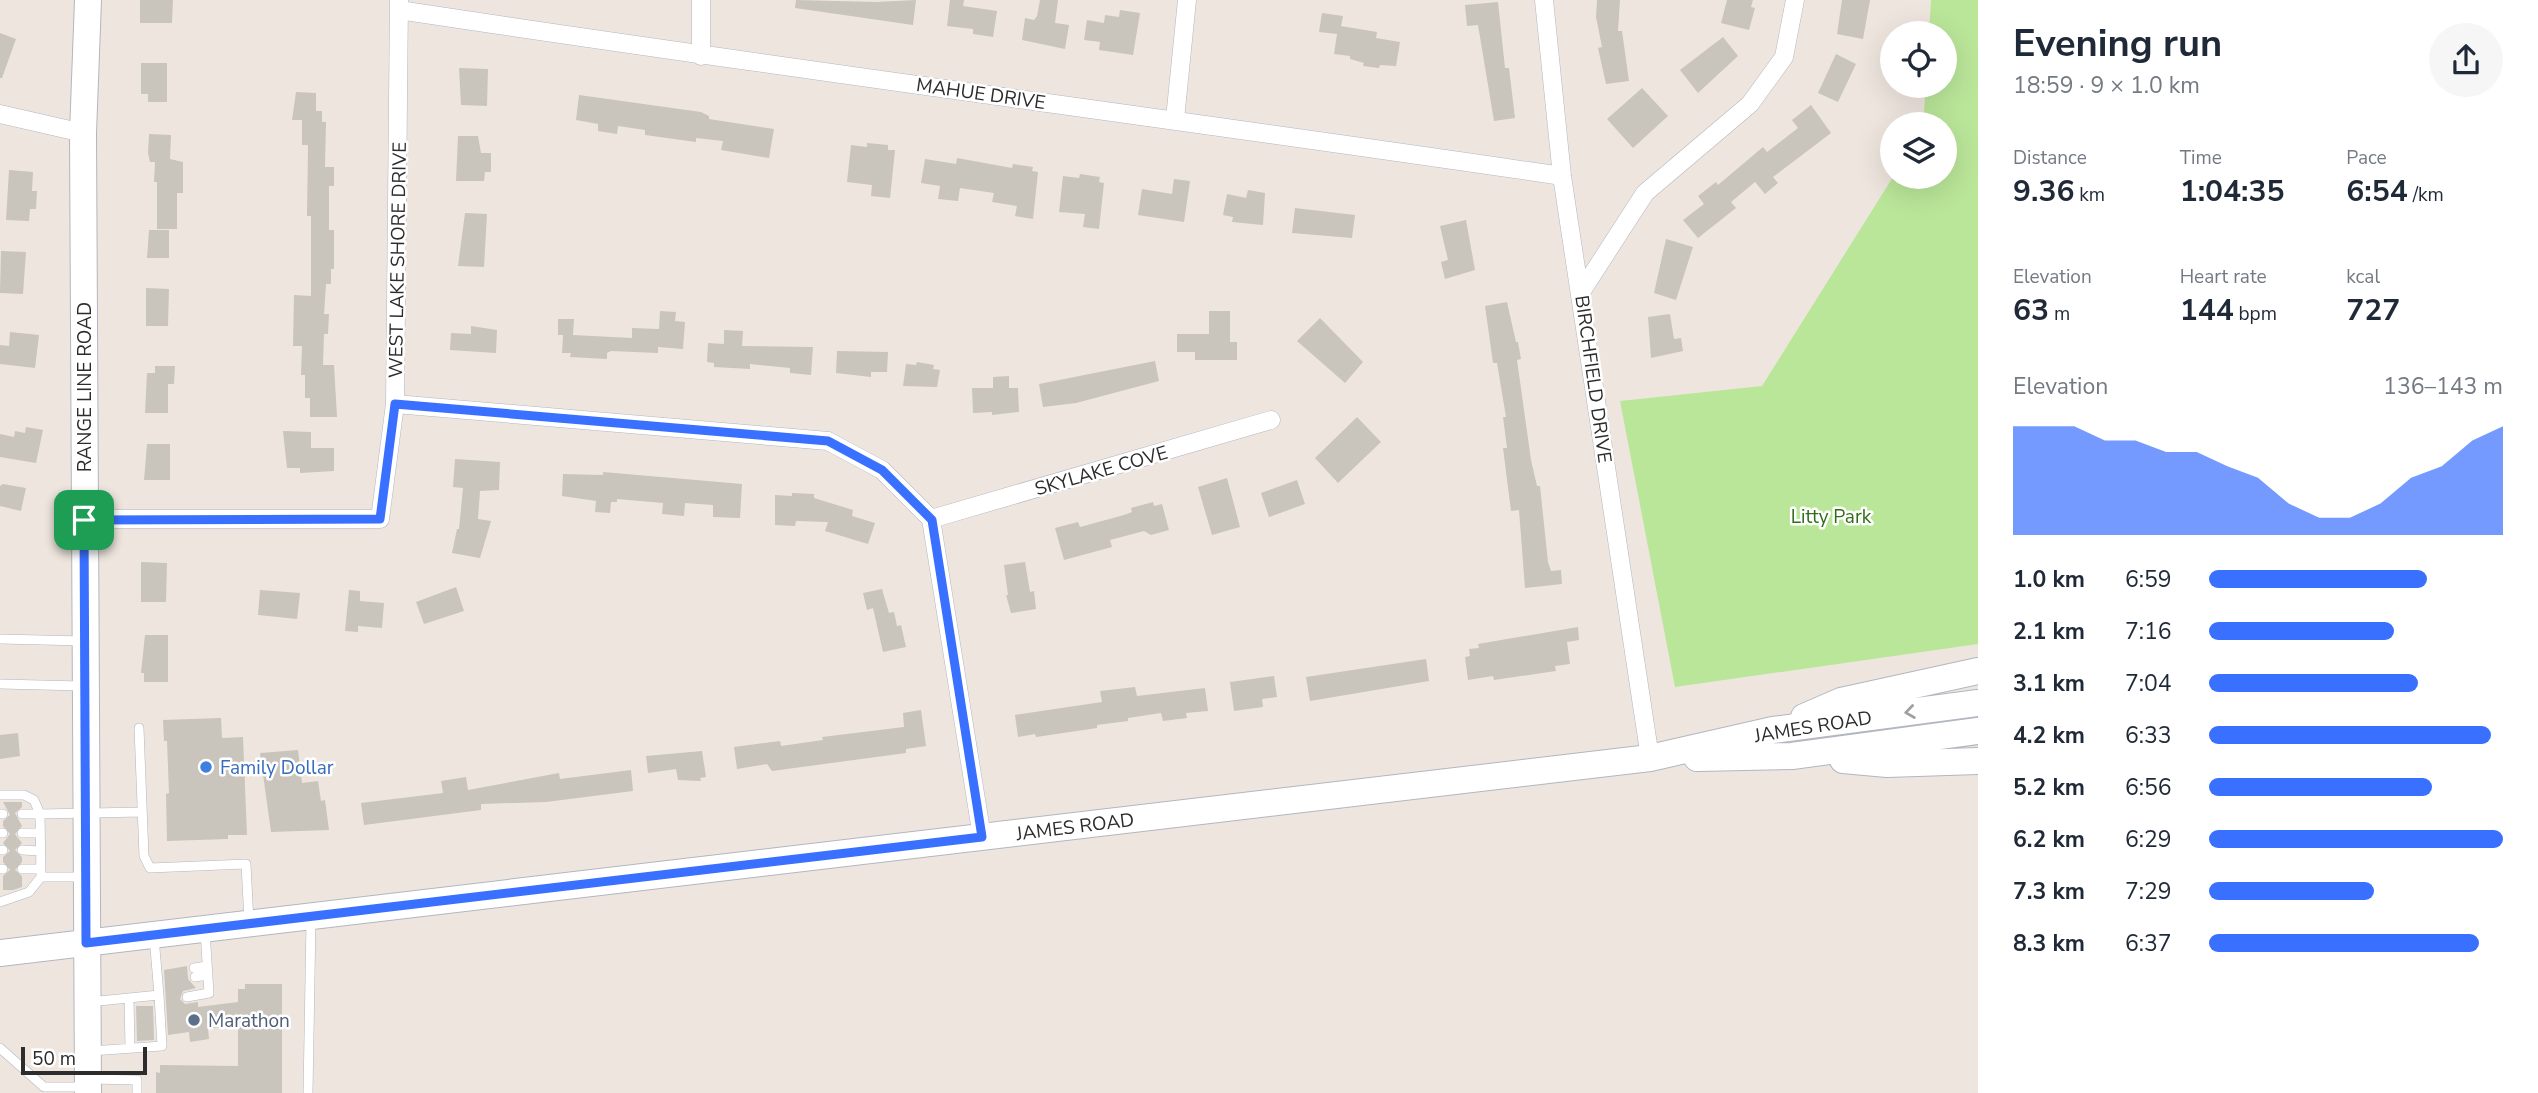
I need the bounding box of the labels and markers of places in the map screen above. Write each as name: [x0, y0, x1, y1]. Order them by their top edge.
pin: [54, 490, 114, 550]
place label: Family Dollar: [220, 755, 334, 781]
marker: Family Dollar: [198, 759, 214, 775]
place label: Marathon: [208, 1008, 290, 1034]
marker: Marathon: [186, 1012, 202, 1028]

